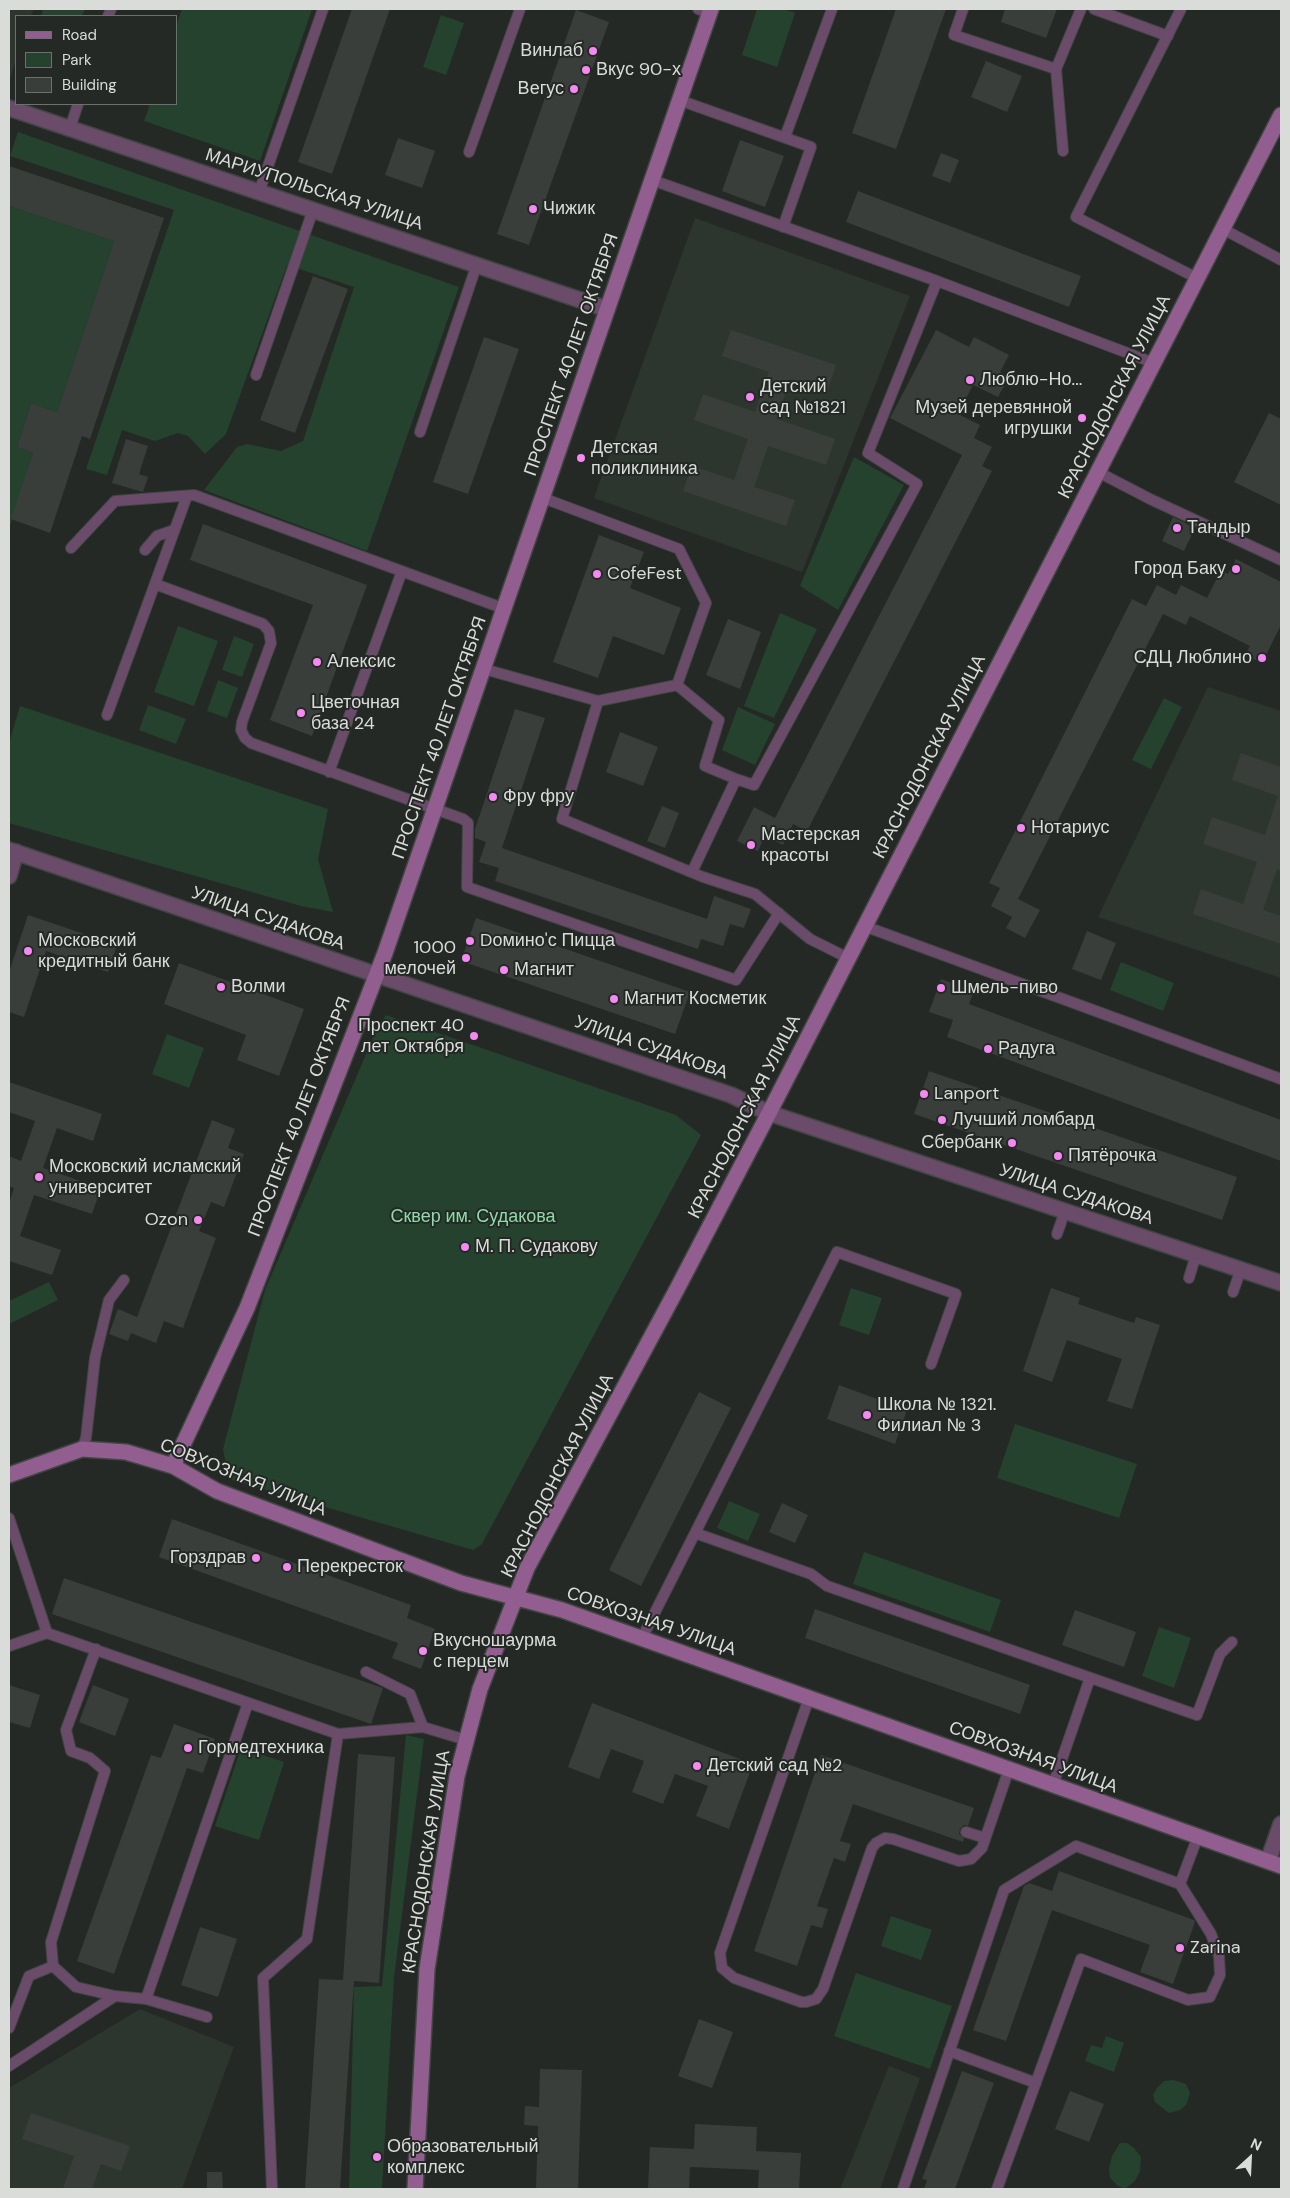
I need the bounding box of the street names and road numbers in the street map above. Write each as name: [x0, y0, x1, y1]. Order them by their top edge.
street label: МАРИУПОЛЬСКАЯ УЛИЦА: [202, 145, 426, 235]
street label: ПРОСПЕКТ 40 ЛЕТ ОКТЯБРЯ: [520, 231, 624, 479]
street label: КРАСНОДОНСКАЯ УЛИЦА: [1054, 291, 1176, 503]
street label: ПРОСПЕКТ 40 ЛЕТ ОКТЯБРЯ: [388, 614, 492, 862]
street label: КРАСНОДОНСКАЯ УЛИЦА: [869, 651, 991, 863]
street label: УЛИЦА СУДАКОВА: [189, 883, 347, 955]
street label: ПРОСПЕКТ 40 ЛЕТ ОКТЯБРЯ: [244, 994, 356, 1240]
street label: КРАСНОДОНСКАЯ УЛИЦА: [684, 1011, 806, 1223]
street label: УЛИЦА СУДАКОВА: [572, 1012, 730, 1084]
street label: УЛИЦА СУДАКОВА: [996, 1160, 1156, 1230]
street label: КРАСНОДОНСКАЯ УЛИЦА: [497, 1370, 619, 1582]
street label: СОВХОЗНАЯ УЛИЦА: [157, 1435, 329, 1521]
street label: СОВХОЗНАЯ УЛИЦА: [563, 1583, 739, 1661]
street label: СОВХОЗНАЯ УЛИЦА: [946, 1717, 1120, 1799]
street label: КРАСНОДОНСКАЯ УЛИЦА: [399, 1749, 455, 1975]

